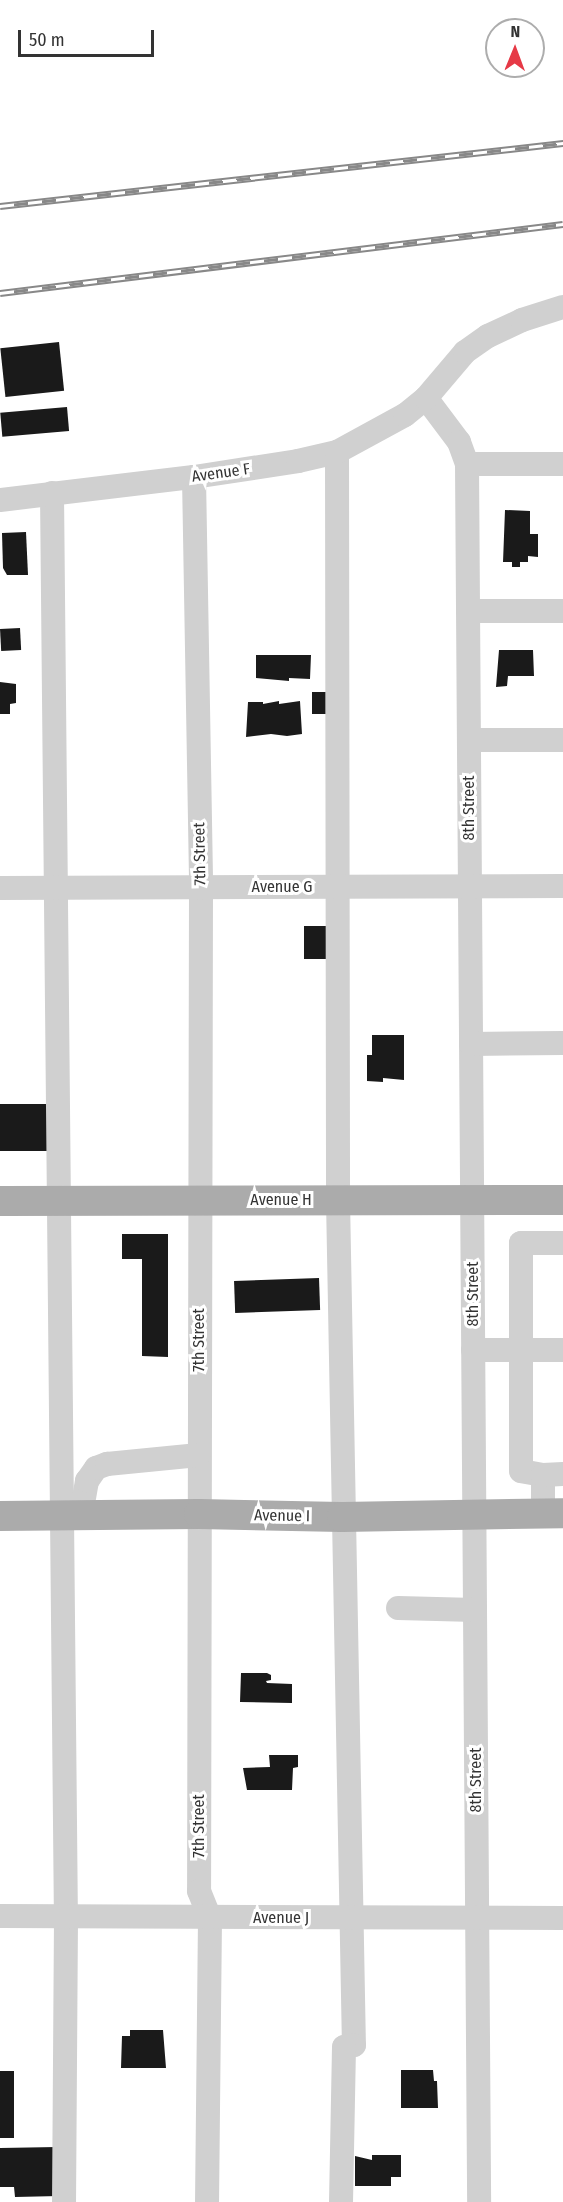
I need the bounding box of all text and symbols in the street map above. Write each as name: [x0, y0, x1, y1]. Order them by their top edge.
scale bar: [21, 18, 158, 56]
north arrow: [485, 18, 545, 78]
text: N: [510, 22, 520, 41]
text: 50 m: [29, 29, 65, 51]
street label: Avenue F: [191, 459, 251, 487]
street label: 8th Street: [459, 776, 479, 840]
street label: 7th Street: [190, 822, 210, 886]
street label: Avenue G: [251, 877, 313, 897]
street label: Avenue H: [250, 1190, 312, 1210]
street label: 8th Street: [463, 1262, 483, 1326]
street label: 7th Street: [189, 1308, 209, 1372]
street label: Avenue I: [254, 1506, 310, 1526]
street label: 8th Street: [466, 1748, 486, 1812]
street label: 7th Street: [189, 1794, 209, 1858]
street label: Avenue J: [253, 1908, 309, 1928]

